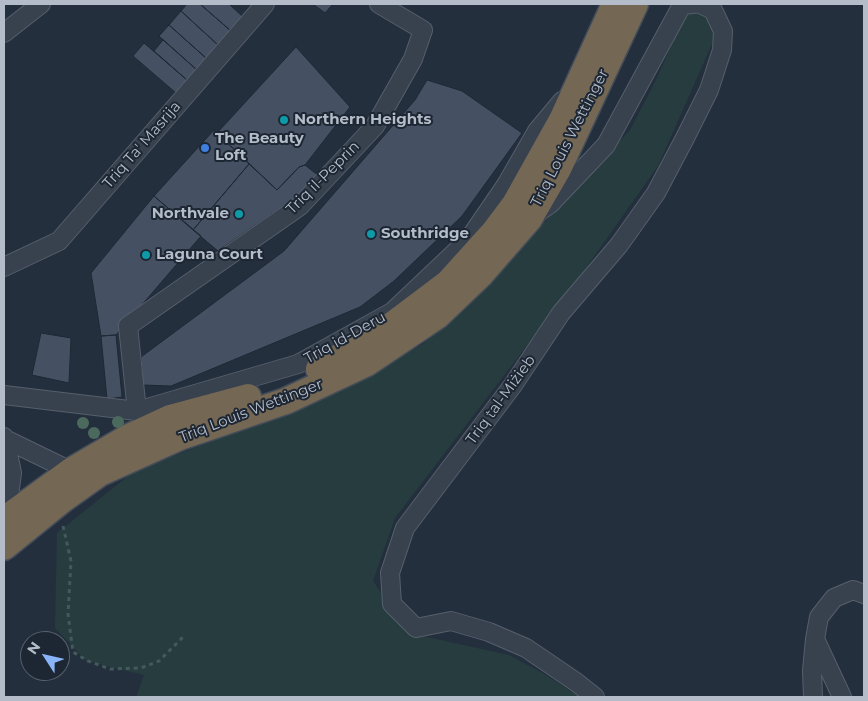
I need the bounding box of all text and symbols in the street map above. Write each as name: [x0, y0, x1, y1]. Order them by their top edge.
street label: Triq Louis Wettinger: [527, 66, 613, 210]
street label: Triq Ta' Masrija: [99, 98, 185, 192]
place label: Northern Heights: [294, 111, 432, 129]
marker: Northern Heights: [278, 114, 290, 126]
place label: The Beauty Loft: [215, 130, 304, 165]
street label: Triq il-Peprin: [283, 138, 363, 218]
marker: The Beauty Loft: [199, 142, 211, 154]
place label: Northvale: [152, 205, 229, 223]
marker: Northvale: [233, 208, 245, 220]
place label: Southridge: [381, 225, 469, 243]
marker: Southridge: [365, 228, 377, 240]
place label: Laguna Court: [156, 246, 263, 264]
marker: Laguna Court: [140, 249, 152, 261]
street label: Triq id-Deru: [301, 308, 389, 368]
street label: Triq tal-Miżieb: [463, 352, 539, 448]
street label: Triq Louis Wettinger: [177, 375, 325, 447]
north arrow: [20, 631, 70, 681]
text: N: [23, 638, 44, 658]

